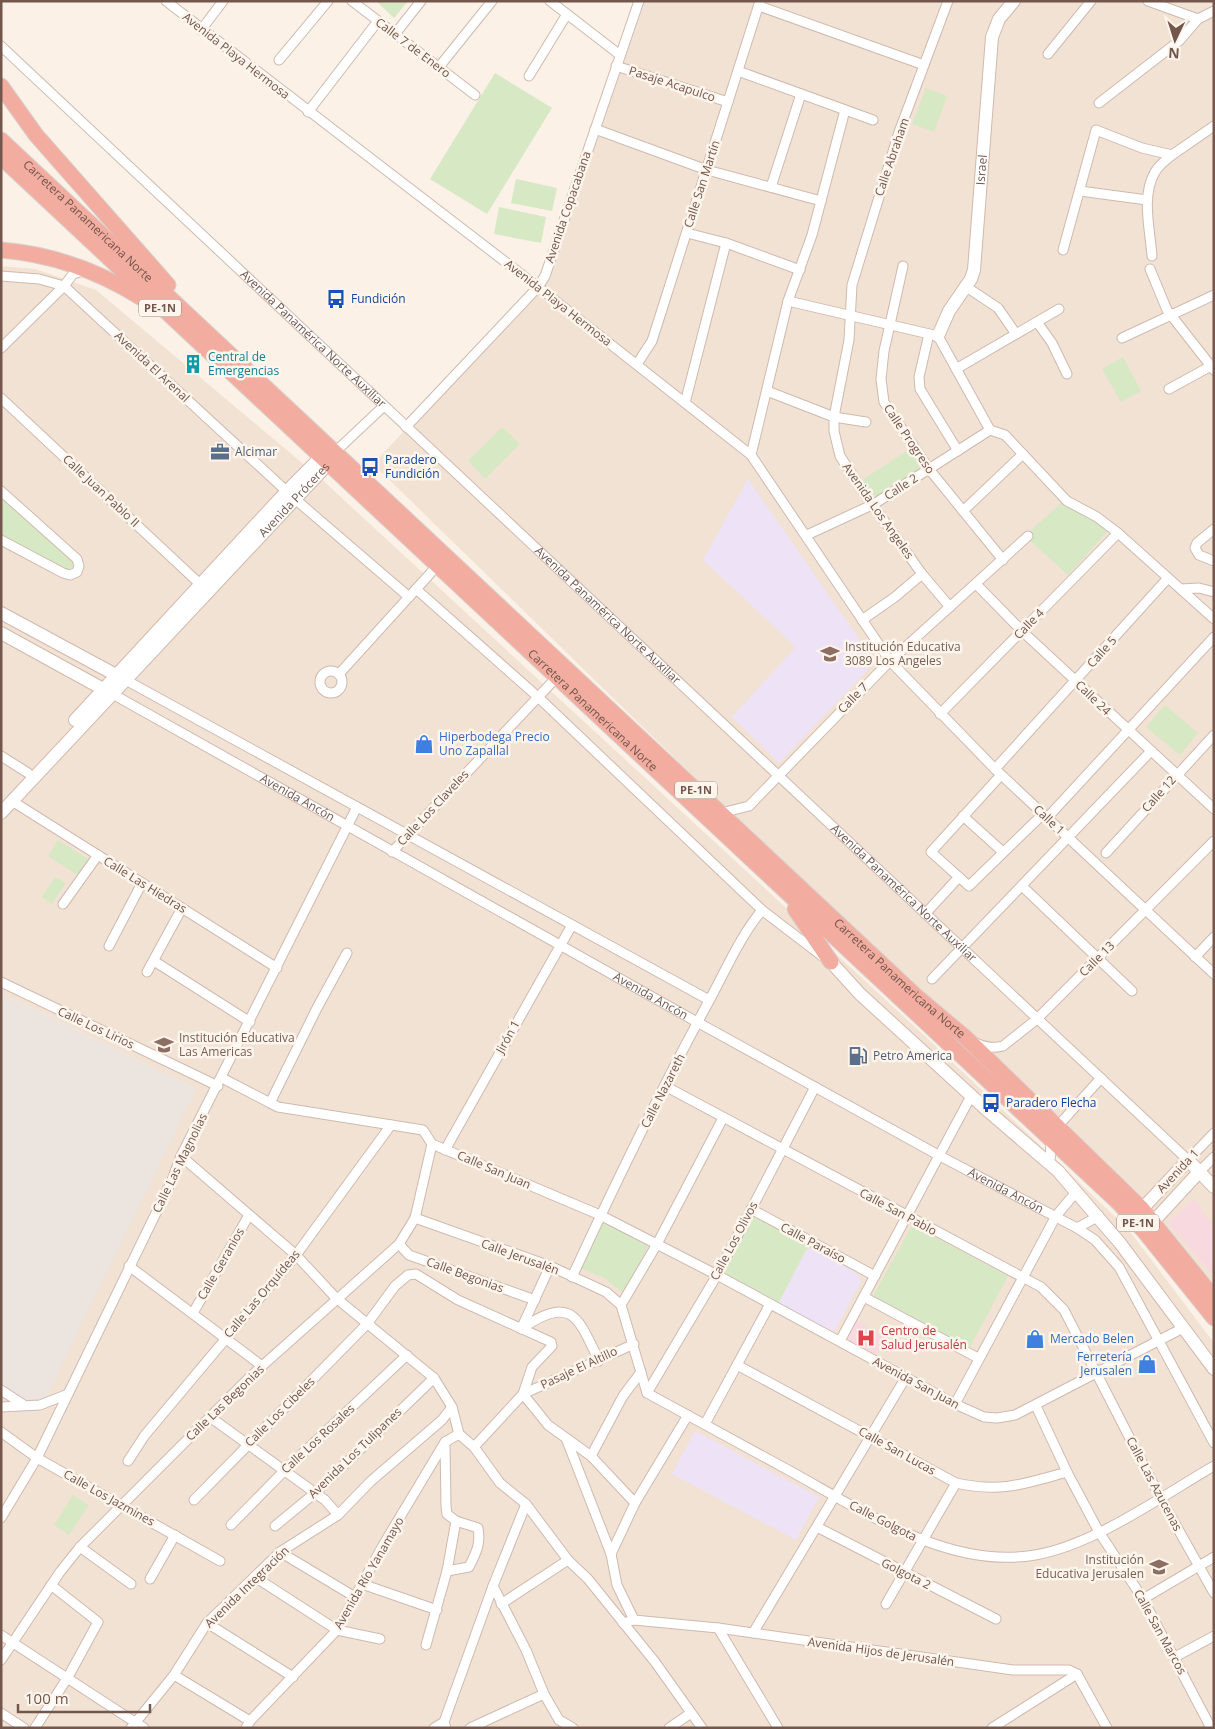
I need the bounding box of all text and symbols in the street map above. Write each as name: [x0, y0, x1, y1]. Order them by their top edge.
street label: Avenida Playa Hermosa: [179, 8, 293, 103]
street label: Calle 7 de Enero: [372, 14, 454, 82]
north arrow: [1150, 15, 1200, 65]
text: N: [1168, 44, 1180, 63]
street label: Pasaje Acapulco: [627, 62, 718, 105]
street label: Calle Abraham: [870, 115, 913, 198]
street label: Calle San Martín: [679, 138, 724, 230]
street label: Avenida Copacabana: [540, 149, 595, 265]
street label: Israel: [972, 154, 991, 186]
street label: Carretera Panamericana Norte: [20, 156, 157, 286]
street label: Avenida Playa Hermosa: [501, 255, 615, 350]
street label: Avenida Panamérica Norte Auxiliar: [237, 266, 390, 411]
bus stop icon: Fundición: [325, 288, 347, 310]
place label: Fundición: [351, 290, 406, 307]
road number: PE-1N: [139, 300, 181, 316]
street label: Avenida El Arenal: [111, 327, 194, 406]
place label: Central de Emergencias: [208, 348, 279, 379]
building icon: Central de Emergencias: [182, 353, 204, 375]
street label: Calle Progreso: [880, 401, 939, 477]
office icon: Alcimar: [209, 441, 231, 463]
place label: Alcimar: [235, 443, 277, 460]
street label: Calle Juan Pablo II: [59, 451, 143, 531]
place label: Paradero Fundición: [385, 451, 440, 482]
bus stop icon: Paradero Fundición: [359, 456, 381, 478]
street label: Avenida Próceres: [255, 458, 334, 541]
street label: Avenida Los Angeles: [839, 459, 918, 562]
street label: Calle 2: [881, 469, 921, 504]
street label: Avenida Panamérica Norte Auxiliar: [531, 542, 685, 688]
street label: Calle 4: [1010, 604, 1048, 643]
street label: Calle 5: [1083, 632, 1120, 671]
place label: Institución Educativa 3089 Los Angeles: [845, 638, 961, 669]
school or university icon: Institución Educativa 3089 Los Angeles: [819, 643, 841, 665]
street label: Carretera Panamericana Norte: [524, 645, 662, 775]
street label: Calle 24: [1072, 676, 1115, 719]
street label: Calle 7: [834, 678, 872, 717]
place label: Hiperbodega Precio Uno Zapallal: [439, 728, 550, 759]
shop icon: Hiperbodega Precio Uno Zapallal: [413, 733, 435, 755]
street label: Calle Los Claveles: [393, 766, 472, 849]
street label: Avenida Ancón: [257, 770, 338, 825]
street label: Calle 12: [1138, 772, 1180, 816]
road number: PE-1N: [675, 782, 717, 798]
street label: Calle 1: [1030, 801, 1069, 838]
street label: Avenida Panamérica Norte Auxiliar: [827, 820, 981, 966]
street label: Calle Las Hiedras: [100, 852, 190, 917]
street label: Carretera Panamericana Norte: [830, 914, 969, 1042]
street label: Calle 13: [1075, 937, 1118, 980]
street label: Avenida Ancón: [610, 968, 691, 1023]
street label: Calle Los Lirios: [55, 1002, 137, 1053]
street label: Jirón 1: [491, 1017, 524, 1057]
place label: Institución Educativa Las Americas: [179, 1029, 295, 1060]
school or university icon: Institución Educativa Las Americas: [153, 1034, 175, 1056]
fuel station icon: Petro America: [847, 1045, 869, 1067]
place label: Petro America: [873, 1047, 952, 1064]
street label: Calle Nazareth: [636, 1051, 689, 1131]
bus stop icon: Paradero Flecha: [980, 1092, 1002, 1114]
place label: Paradero Flecha: [1006, 1094, 1097, 1111]
street label: Calle Las Magnolias: [148, 1110, 211, 1215]
street label: Avenida 1: [1153, 1145, 1203, 1196]
street label: Calle San Juan: [455, 1146, 534, 1193]
street label: Avenida Ancón: [965, 1163, 1047, 1217]
street label: Calle San Pablo: [857, 1184, 940, 1239]
street label: Calle Los Olivos: [706, 1198, 762, 1283]
road number: PE-1N: [1117, 1214, 1159, 1232]
street label: Calle Paraíso: [778, 1218, 849, 1267]
street label: Calle Geranios: [193, 1224, 248, 1303]
street label: Calle Jerusalén: [479, 1235, 562, 1279]
street label: Calle Las Orquídeas: [220, 1246, 304, 1341]
street label: Calle Begonias: [424, 1253, 506, 1296]
place label: Centro de Salud Jerusalén: [881, 1322, 967, 1353]
hospital icon: Centro de Salud Jerusalén: [855, 1327, 877, 1349]
shop icon: Mercado Belen: [1024, 1328, 1046, 1350]
place label: Mercado Belen: [1050, 1330, 1134, 1347]
street label: Pasaje El Altillo: [537, 1342, 620, 1393]
place label: Ferretería Jerusalen: [1077, 1348, 1132, 1379]
street label: Avenida San Juan: [870, 1352, 963, 1413]
shop icon: Ferretería Jerusalen: [1136, 1353, 1158, 1375]
street label: Calle Las Begonias: [182, 1361, 268, 1445]
street label: Calle Los Cibeles: [241, 1373, 319, 1450]
street label: Calle Los Rosales: [277, 1400, 358, 1477]
street label: Avenida Los Tulipanes: [304, 1403, 405, 1502]
street label: Calle San Lucas: [856, 1422, 939, 1479]
street label: Calle Las Azucenas: [1122, 1434, 1187, 1534]
street label: Calle Los Jazmines: [61, 1465, 158, 1530]
street label: Calle Golgota: [846, 1496, 920, 1545]
street label: Avenida Río Yanamayo: [329, 1513, 408, 1632]
street label: Avenida Integración: [201, 1542, 292, 1631]
place label: Institución Educativa Jerusalen: [1035, 1551, 1144, 1582]
street label: Golgota 2: [878, 1554, 934, 1593]
school or university icon: Institución Educativa Jerusalen: [1148, 1556, 1170, 1578]
street label: Calle San Marcos: [1130, 1586, 1191, 1678]
street label: Avenida Hijos de Jerusalén: [807, 1633, 955, 1670]
scale bar: [18, 1682, 150, 1714]
text: 100 m: [25, 1688, 69, 1708]

